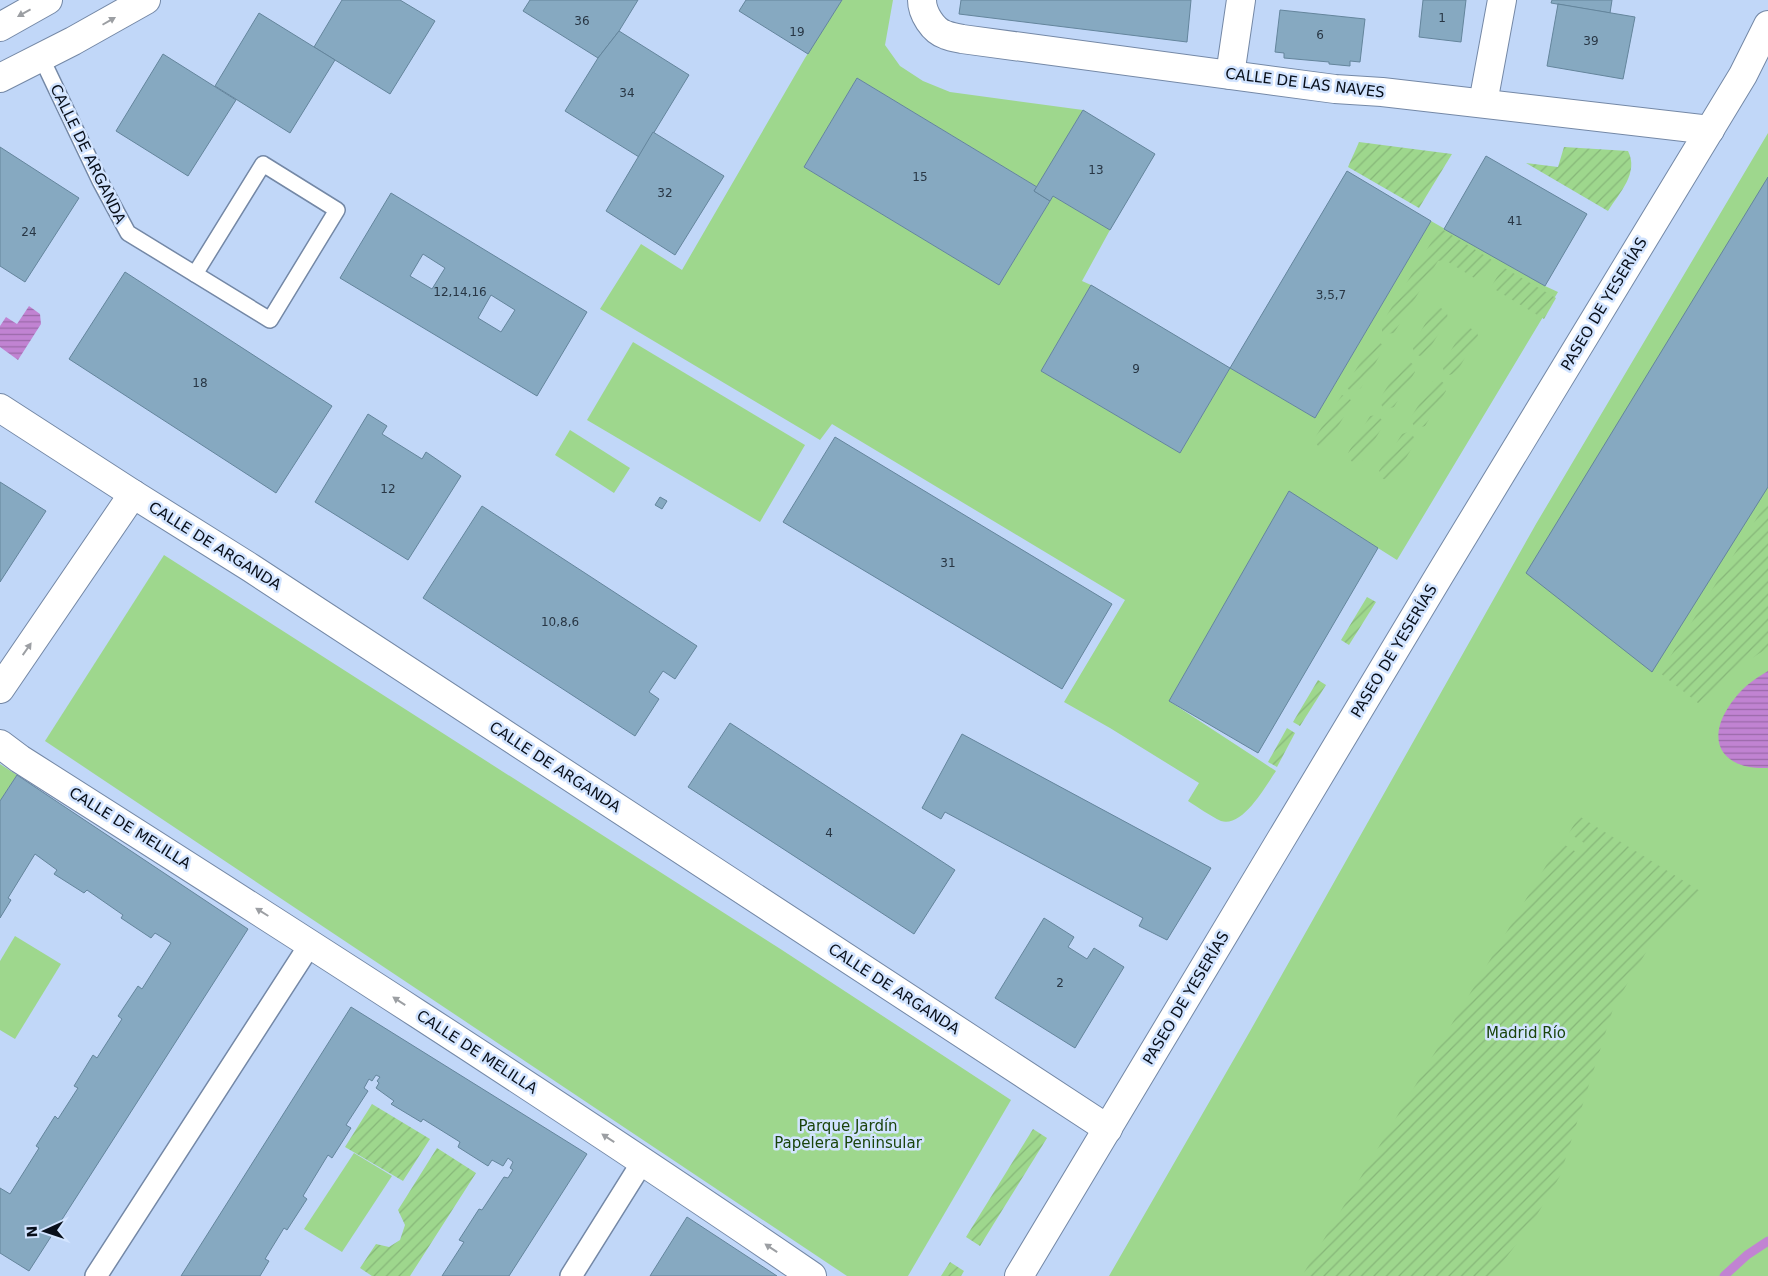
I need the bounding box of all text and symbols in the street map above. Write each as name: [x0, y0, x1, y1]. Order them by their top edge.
one-way arrow: [17, 9, 31, 18]
house number: 1: [1438, 11, 1446, 25]
house number: 36: [574, 14, 590, 28]
one-way arrow: [103, 16, 116, 25]
house number: 19: [789, 25, 805, 39]
house number: 6: [1316, 28, 1324, 42]
house number: 39: [1583, 34, 1599, 48]
street label: CALLE DE LAS NAVES: [1224, 64, 1386, 102]
street label: CALLE DE ARGANDA: [46, 81, 130, 227]
house number: 34: [619, 86, 635, 100]
house number: 13: [1088, 163, 1104, 177]
house number: 15: [912, 170, 928, 184]
house number: 32: [657, 186, 673, 200]
house number: 41: [1507, 214, 1523, 228]
house number: 24: [21, 225, 37, 239]
street label: PASEO DE YESERÍAS: [1556, 234, 1651, 374]
house number: 12,14,16: [433, 285, 487, 299]
house number: 3,5,7: [1316, 288, 1346, 302]
house number: 9: [1132, 362, 1140, 376]
house number: 18: [192, 376, 208, 390]
house number: 12: [380, 482, 396, 496]
street label: CALLE DE ARGANDA: [145, 498, 285, 595]
house number: 31: [940, 556, 956, 570]
street label: PASEO DE YESERÍAS: [1346, 581, 1441, 721]
house number: 10,8,6: [541, 615, 579, 629]
one-way arrow: [23, 642, 32, 655]
street label: CALLE DE ARGANDA: [486, 718, 625, 817]
street label: CALLE DE MELILLA: [66, 783, 195, 873]
house number: 4: [825, 826, 833, 840]
one-way arrow: [256, 908, 269, 917]
street label: PASEO DE YESERÍAS: [1138, 928, 1233, 1068]
street label: CALLE DE ARGANDA: [825, 940, 964, 1039]
house number: 2: [1056, 976, 1064, 990]
one-way arrow: [392, 996, 405, 1005]
street label: CALLE DE MELILLA: [413, 1006, 541, 1098]
park label: Madrid Río: [1486, 1024, 1566, 1042]
park label: Parque Jardín Papelera Peninsular: [774, 1117, 923, 1152]
one-way arrow: [601, 1133, 615, 1142]
north arrow: [20, 1206, 70, 1256]
text: N: [24, 1225, 40, 1238]
one-way arrow: [765, 1243, 778, 1253]

